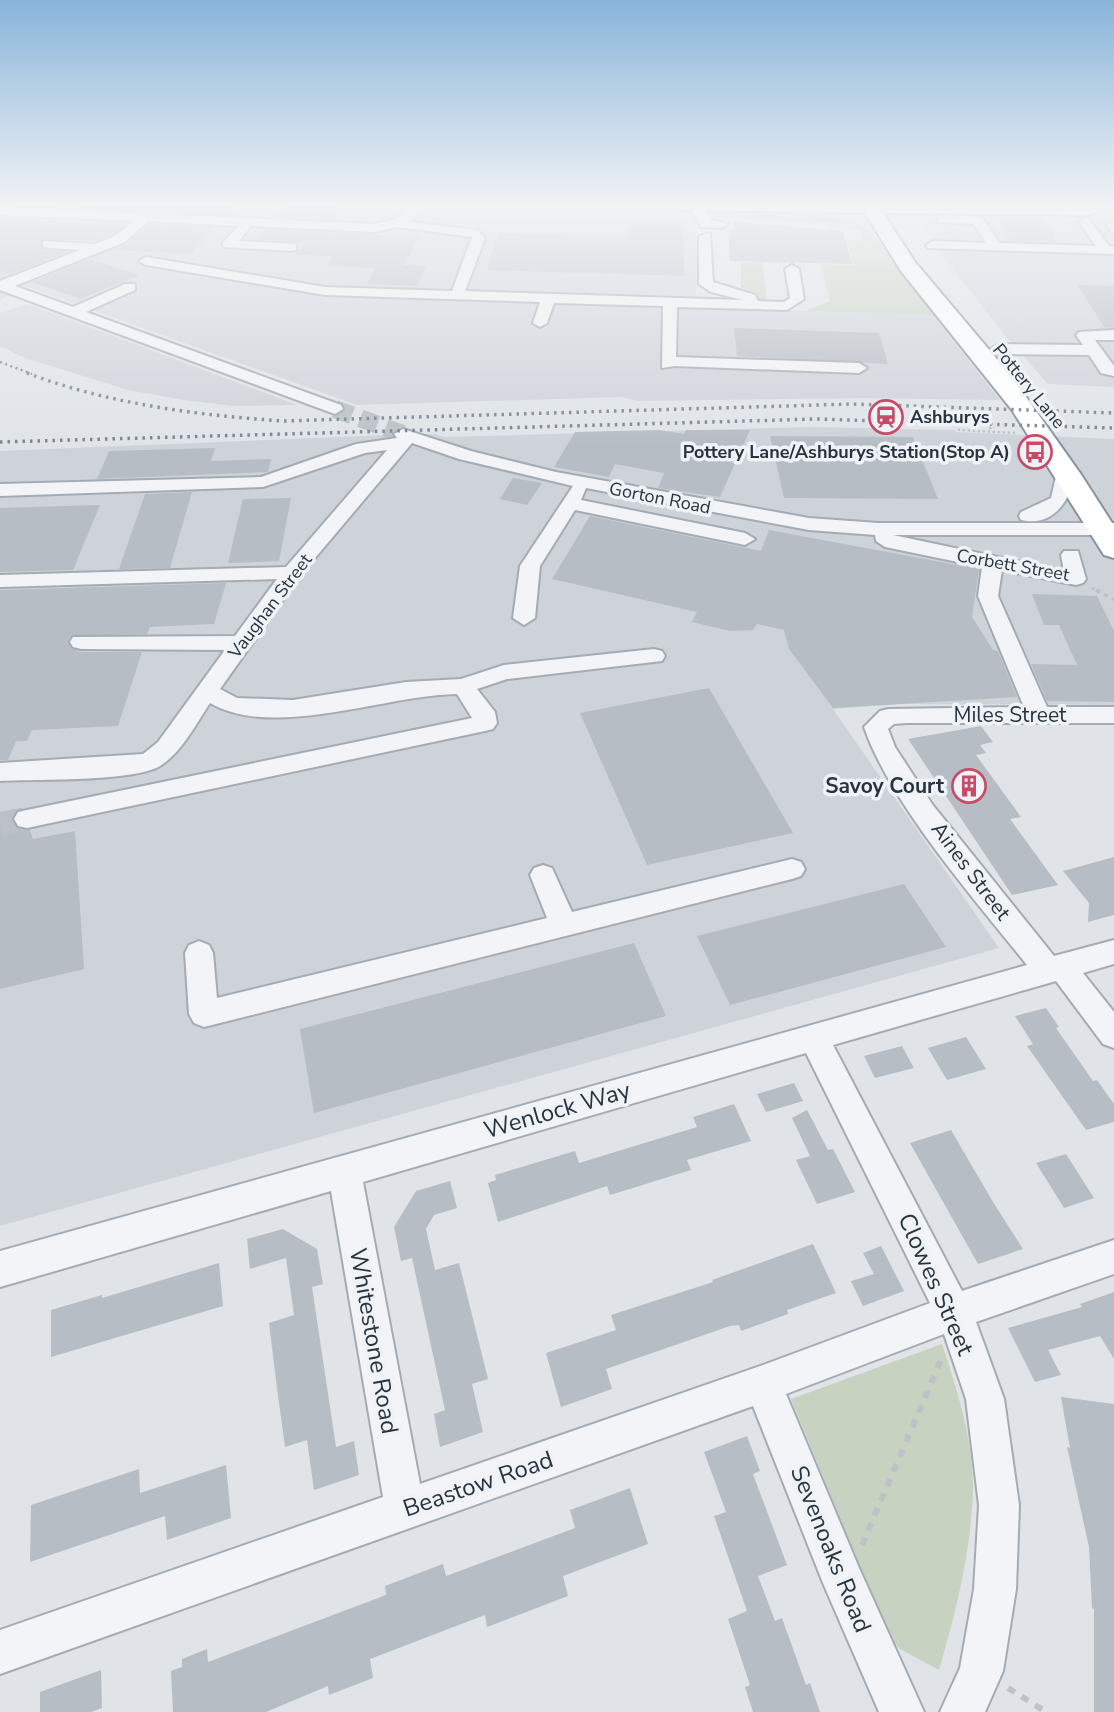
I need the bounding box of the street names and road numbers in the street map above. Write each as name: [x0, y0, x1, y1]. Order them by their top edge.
street label: Pottery Lane: [987, 339, 1071, 433]
street label: Gorton Road: [607, 476, 713, 520]
street label: Corbett Street: [955, 543, 1072, 587]
street label: Vaughan Street: [222, 548, 318, 664]
street label: Miles Street: [954, 701, 1067, 729]
street label: Aines Street: [925, 816, 1017, 926]
street label: Wenlock Way: [480, 1074, 635, 1146]
street label: Clowes Street: [890, 1208, 982, 1361]
street label: Whitestone Road: [342, 1246, 406, 1436]
street label: Beastow Road: [399, 1443, 557, 1525]
street label: Sevenoaks Road: [783, 1461, 879, 1637]

